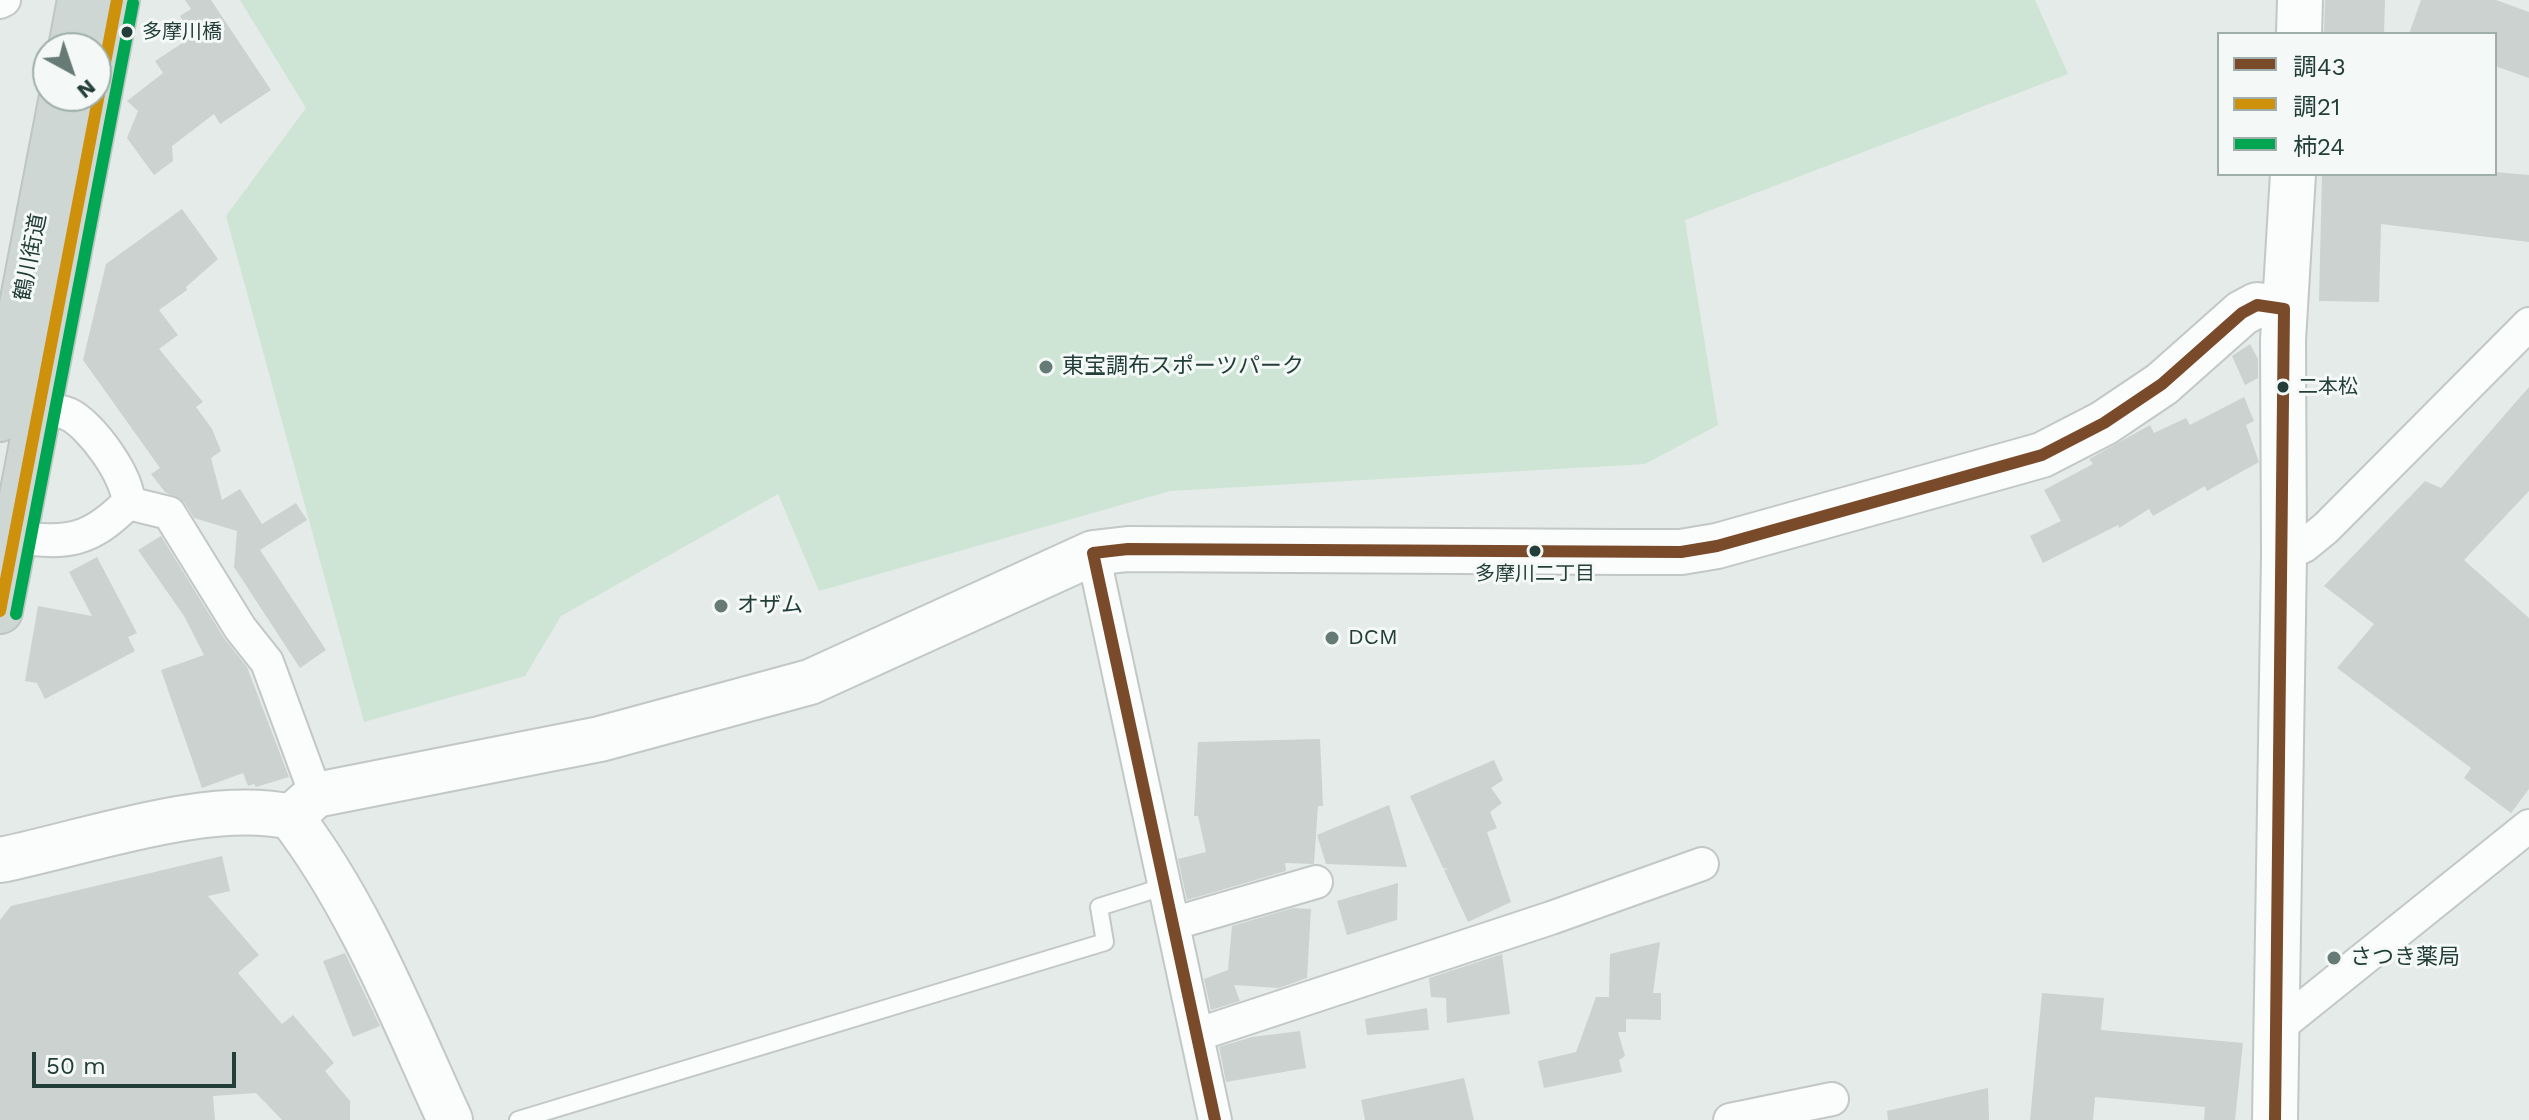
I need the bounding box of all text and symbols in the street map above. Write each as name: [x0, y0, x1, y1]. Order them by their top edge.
place label: 多摩川橋: [142, 20, 222, 44]
marker: 多摩川橋: [119, 24, 135, 40]
north arrow: [32, 32, 112, 112]
legend: [2217, 32, 2497, 176]
text: 調43: [2293, 53, 2346, 81]
text: N: [72, 74, 101, 104]
text: 調21: [2293, 93, 2340, 121]
text: 柿24: [2293, 133, 2345, 161]
street label: 鶴川街道: [10, 211, 52, 303]
place label: 東宝調布スポーツパーク: [1062, 354, 1304, 380]
marker: 東宝調布スポーツパーク: [1037, 358, 1055, 376]
place label: 二本松: [2298, 375, 2358, 399]
marker: 二本松: [2275, 379, 2291, 395]
marker: 多摩川二丁目: [1527, 543, 1543, 559]
place label: 多摩川二丁目: [1475, 562, 1595, 586]
place label: オザム: [737, 593, 803, 619]
marker: オザム: [712, 597, 730, 615]
place label: DCM: [1348, 625, 1398, 651]
marker: DCM: [1323, 629, 1341, 647]
place label: さつき薬局: [2350, 945, 2460, 971]
marker: さつき薬局: [2325, 949, 2343, 967]
scale bar: [36, 1036, 240, 1086]
text: 50 m: [46, 1052, 106, 1080]

